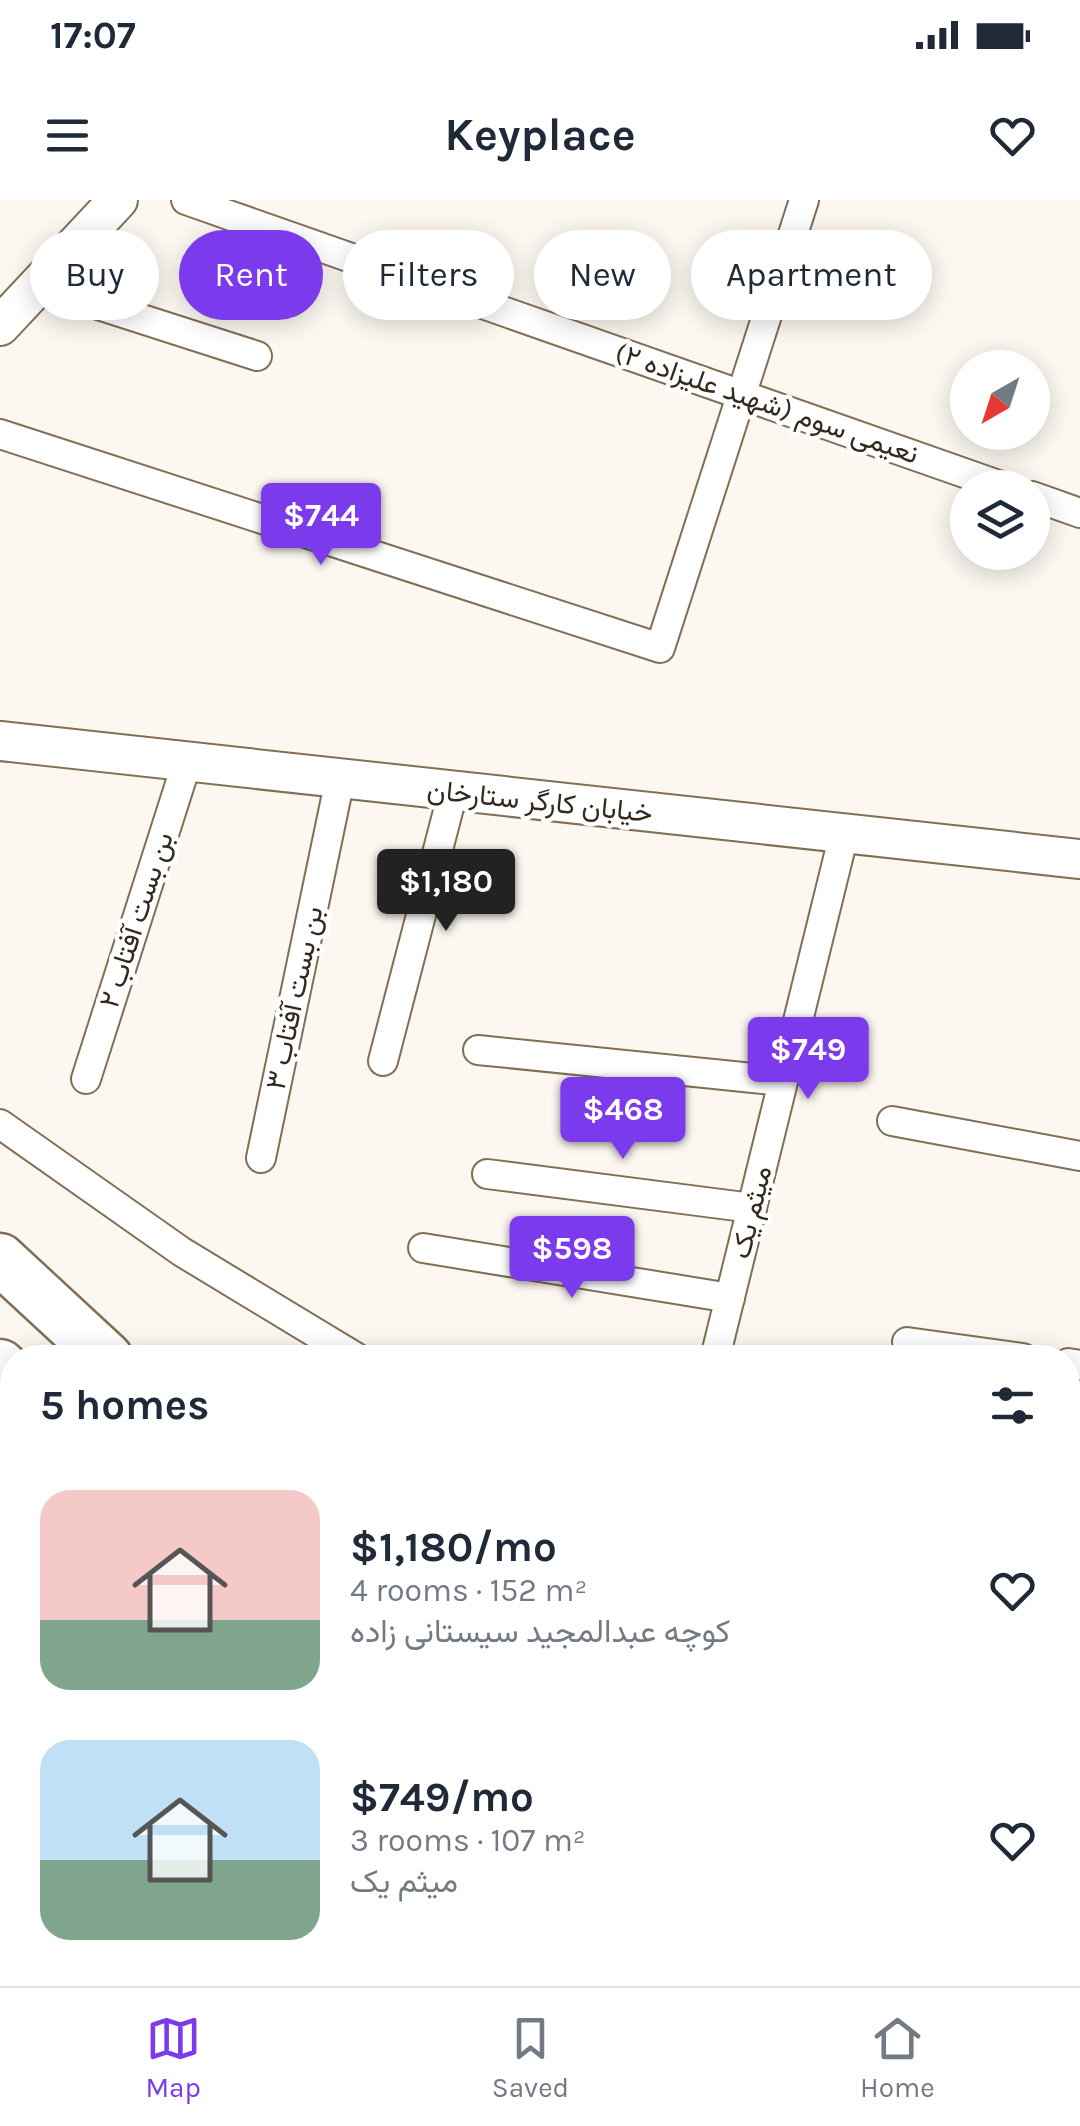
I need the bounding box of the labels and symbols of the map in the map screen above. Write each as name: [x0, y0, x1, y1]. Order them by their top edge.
street label: نعیمی سوم (شهید علیزاده ۲): [610, 336, 923, 472]
north arrow: [950, 350, 1050, 450]
pin: $744: [262, 483, 380, 568]
street label: خیابان کارگر ستارخان: [425, 773, 654, 830]
street label: بن بست آفتاب ۲: [92, 828, 180, 1012]
pin: $1,180: [365, 849, 527, 934]
street label: بن بست آفتاب ۳: [258, 903, 330, 1093]
pin: $749: [749, 1017, 867, 1102]
pin: $468: [564, 1077, 682, 1162]
street label: میثم یک: [724, 1162, 780, 1262]
pin: $598: [513, 1216, 631, 1301]

